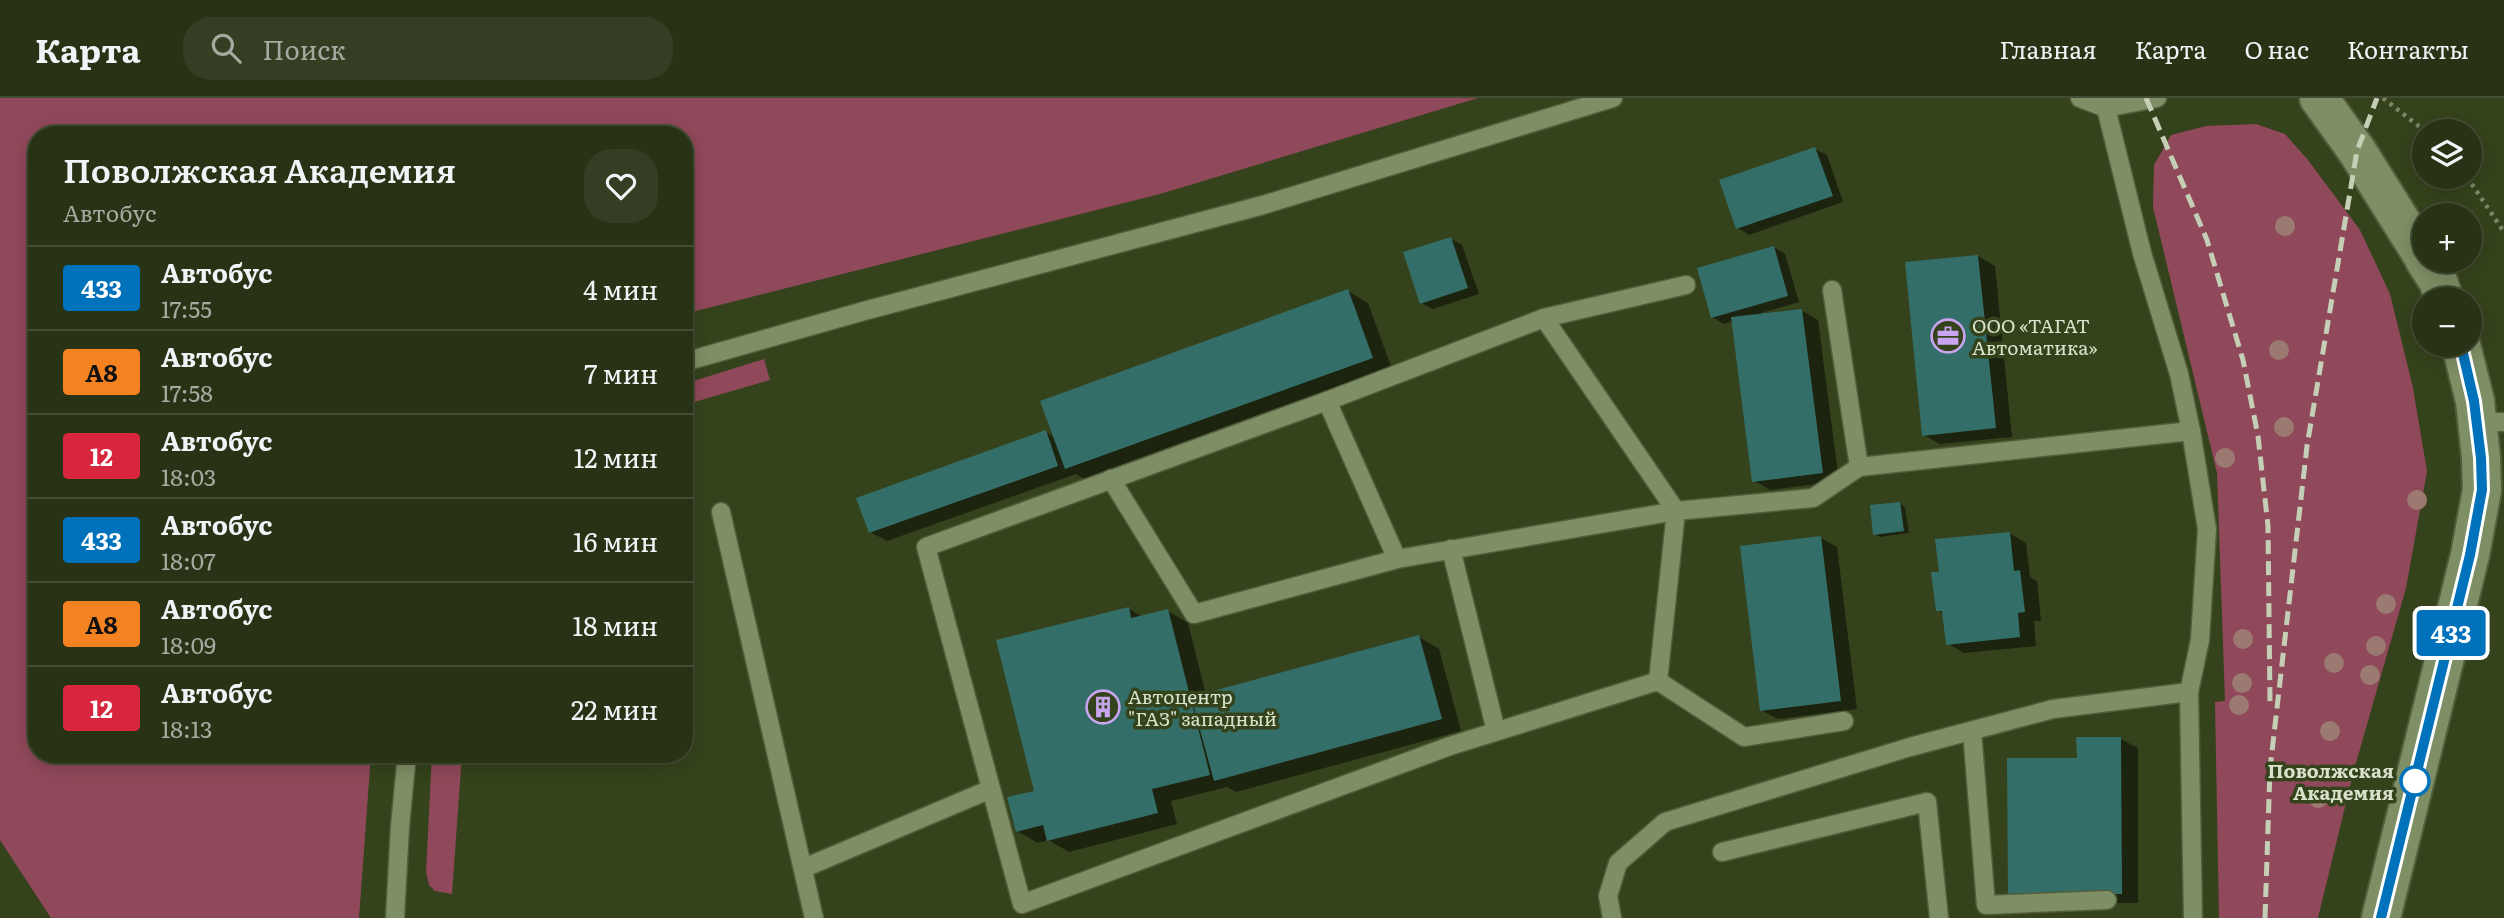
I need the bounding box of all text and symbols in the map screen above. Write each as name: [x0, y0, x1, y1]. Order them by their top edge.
search box: [183, 17, 673, 80]
text: Карта: [35, 24, 141, 73]
icon: search: [207, 29, 245, 67]
text: Поиск: [263, 29, 346, 68]
text: Главная: [1999, 31, 2097, 66]
text: Карта: [2135, 31, 2207, 66]
text: О нас: [2245, 31, 2309, 66]
text: Контакты: [2347, 31, 2469, 66]
map controls: [2412, 119, 2482, 357]
button: layers: [2412, 119, 2482, 189]
text: Поволжская Академия: [63, 144, 456, 193]
button: heart: [584, 149, 658, 223]
text: Автобус: [63, 195, 157, 229]
button: +: [2412, 203, 2482, 273]
text: Автобус: [161, 252, 272, 291]
text: 4 мин: [583, 269, 658, 308]
text: 433: [81, 270, 122, 305]
button: −: [2412, 287, 2482, 357]
text: 17:55: [161, 291, 212, 325]
place label: ООО «ТАГАТ Автоматика»: [1972, 311, 2098, 361]
office icon: ООО «ТАГАТ Автоматика»: [1929, 317, 1967, 355]
text: Автобус: [161, 336, 272, 375]
text: 7 мин: [584, 353, 658, 392]
text: А8: [85, 354, 118, 389]
text: 17:58: [161, 375, 213, 409]
text: Автобус: [161, 420, 272, 459]
text: 12 мин: [574, 437, 658, 476]
text: 12: [90, 438, 113, 473]
text: 18:03: [161, 459, 216, 493]
text: Автобус: [161, 504, 272, 543]
text: 16 мин: [573, 521, 658, 560]
text: 433: [81, 522, 122, 557]
text: 18:07: [161, 543, 216, 577]
text: Автобус: [161, 588, 272, 627]
text: 18 мин: [573, 605, 658, 644]
text: А8: [85, 606, 118, 641]
line badge: 433: [2411, 610, 2491, 656]
text: 433: [2431, 615, 2471, 650]
text: 18:09: [161, 627, 216, 661]
text: Автобус: [161, 672, 272, 711]
place label: Автоцентр "ГАЗ" западный: [1128, 682, 1277, 732]
building icon: Автоцентр "ГАЗ" западный: [1084, 688, 1122, 726]
text: 22 мин: [571, 689, 658, 728]
text: 12: [90, 690, 113, 725]
text: 18:13: [161, 711, 213, 745]
place label: Поволжская Академия: [2267, 756, 2394, 806]
marker: Поволжская Академия: [2400, 766, 2430, 796]

